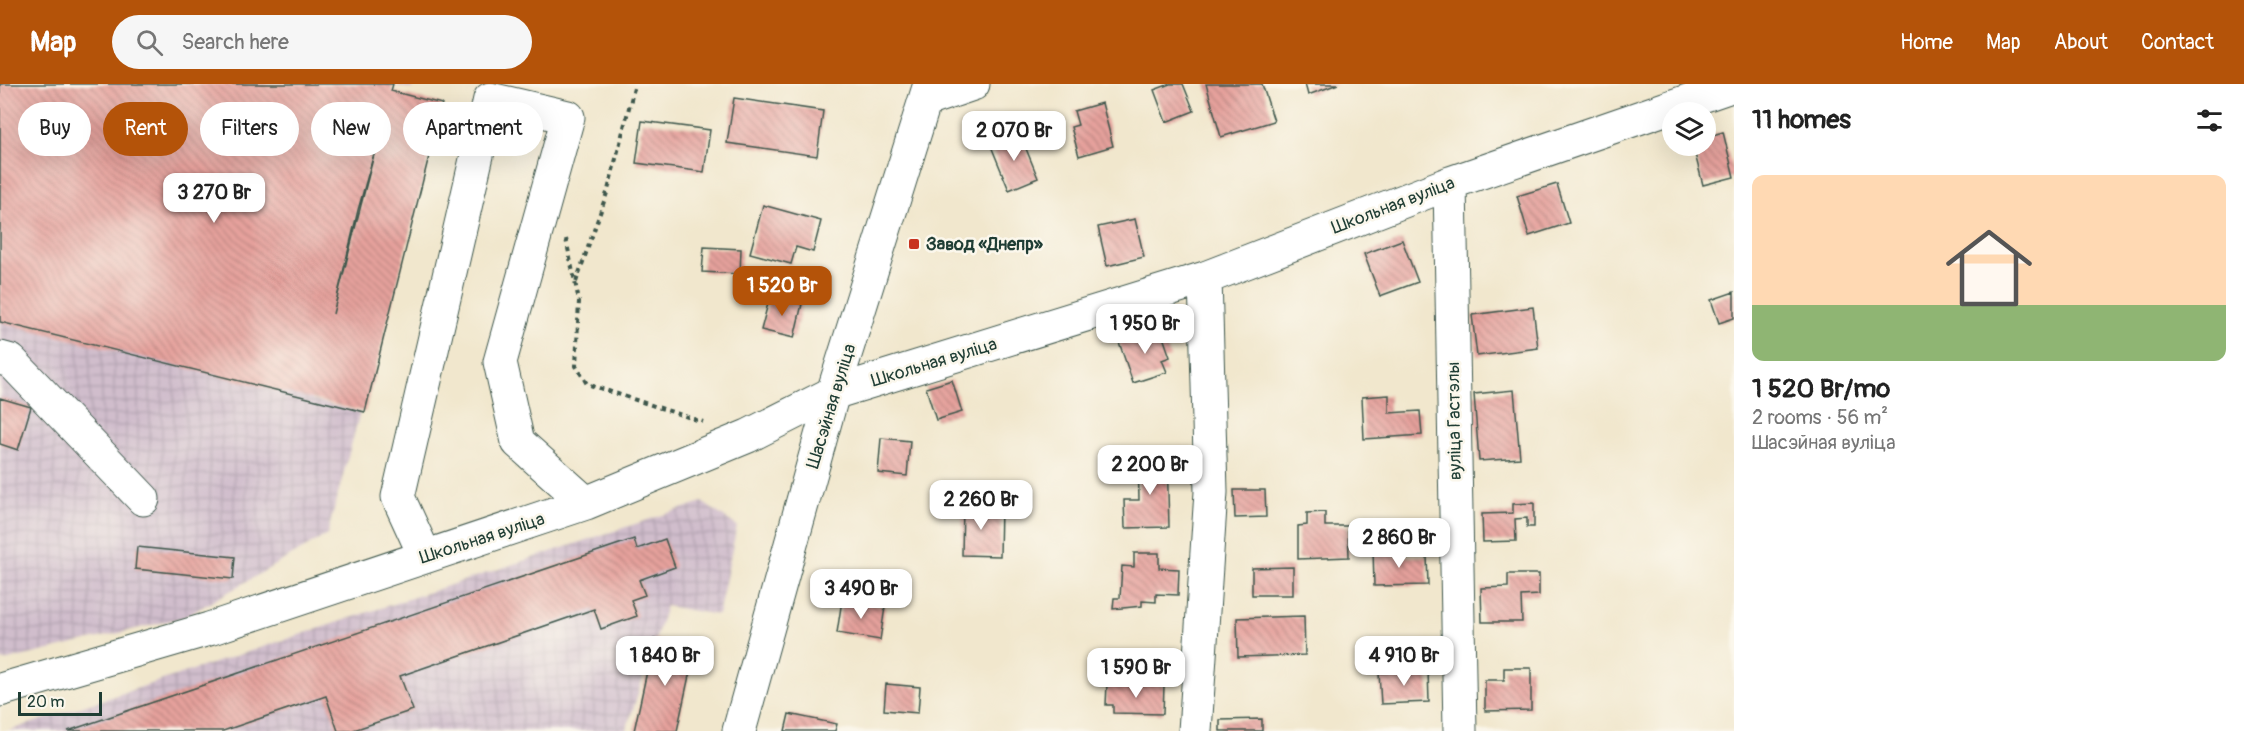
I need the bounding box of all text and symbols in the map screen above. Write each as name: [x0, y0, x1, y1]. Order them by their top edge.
search box: [112, 15, 532, 69]
text: Map: [30, 25, 76, 60]
icon: search: [133, 26, 166, 59]
text: Search here: [181, 28, 289, 56]
text: Home: [1900, 29, 1953, 56]
text: Map: [1986, 29, 2021, 56]
text: About: [2054, 29, 2108, 56]
text: Contact: [2141, 29, 2214, 56]
chip: Buy: [18, 102, 91, 156]
chip: Rent: [103, 102, 188, 156]
chip: Filters: [200, 102, 299, 156]
chip: New: [311, 102, 391, 156]
chip: Apartment: [403, 102, 543, 156]
map controls: [1662, 102, 1716, 156]
button: layers: [1662, 102, 1716, 156]
text: 11 homes: [1752, 104, 1851, 136]
icon: filters: [2193, 104, 2226, 137]
pin: 2 070 Br: [952, 111, 1076, 162]
text: 2 070 Br: [976, 118, 1052, 143]
street label: Школьная вуліца: [1328, 171, 1458, 239]
pin: 3 270 Br: [152, 173, 276, 224]
text: 3 270 Br: [177, 180, 251, 205]
icon: home: [1935, 214, 2043, 322]
place label: Завод «Днепр»: [926, 233, 1044, 256]
marker: Завод «Днепр»: [907, 237, 921, 251]
pin: 1 520 Br: [720, 266, 844, 317]
text: 1 520 Br: [747, 273, 817, 298]
pin: 1 950 Br: [1083, 304, 1207, 355]
text: 1 950 Br: [1110, 311, 1180, 336]
street label: Школьная вуліца: [869, 332, 1000, 392]
street label: Шасэйная вуліца: [802, 341, 861, 471]
street label: вуліца Гастэлы: [1442, 362, 1467, 480]
text: 1 520 Br/mo: [1752, 373, 1890, 405]
text: 2 rooms · 56 m²: [1752, 405, 1888, 430]
text: Шасэйная вуліца: [1752, 430, 1895, 455]
pin: 2 200 Br: [1088, 445, 1212, 496]
text: 2 200 Br: [1112, 452, 1188, 477]
pin: 2 260 Br: [919, 480, 1043, 531]
text: 2 260 Br: [944, 487, 1018, 512]
street label: Школьная вуліца: [417, 507, 548, 570]
pin: 2 860 Br: [1337, 518, 1461, 569]
text: 2 860 Br: [1362, 525, 1436, 550]
pin: 3 490 Br: [799, 569, 923, 620]
text: 3 490 Br: [824, 576, 898, 601]
pin: 1 840 Br: [603, 636, 727, 687]
pin: 4 910 Br: [1342, 636, 1466, 687]
text: 1 840 Br: [630, 643, 700, 668]
text: 4 910 Br: [1369, 643, 1439, 668]
pin: 1 590 Br: [1074, 648, 1198, 699]
text: 1 590 Br: [1101, 655, 1171, 680]
scale bar: [18, 689, 102, 716]
text: 20 m: [27, 692, 65, 712]

